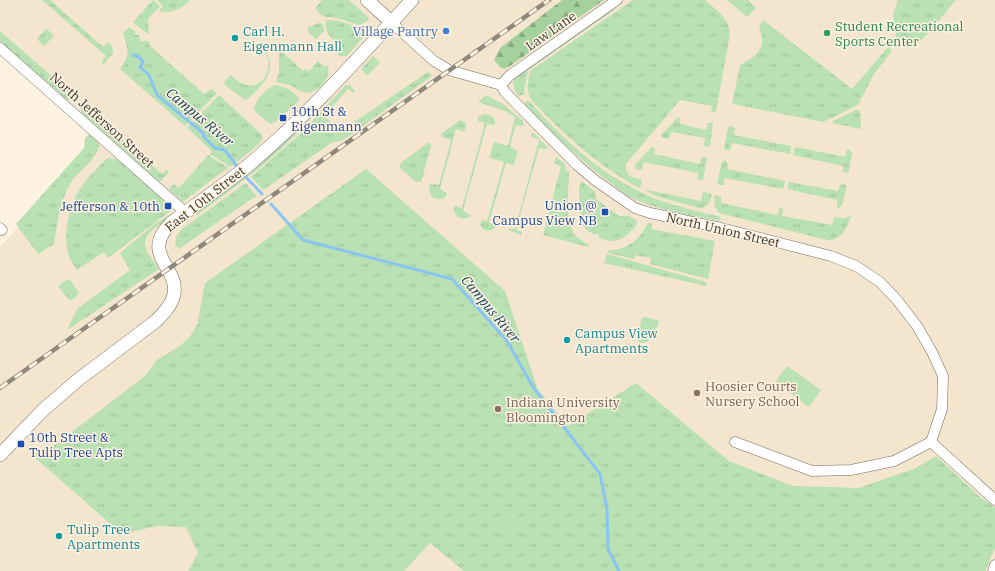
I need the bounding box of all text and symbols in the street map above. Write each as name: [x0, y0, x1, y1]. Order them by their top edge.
street label: Law Lane: [522, 7, 580, 55]
place label: Student Recreational Sports Center: [835, 18, 964, 50]
place label: Carl H. Eigenmann Hall: [243, 23, 342, 55]
place label: Village Pantry: [353, 23, 438, 40]
marker: Village Pantry: [441, 26, 451, 36]
marker: Student Recreational Sports Center: [822, 28, 832, 38]
marker: Carl H. Eigenmann Hall: [230, 33, 240, 43]
street label: North Jefferson Street: [46, 69, 158, 172]
water label: Campus River: [163, 84, 238, 151]
place label: 10th St & Eigenmann: [291, 103, 362, 135]
marker: 10th St & Eigenmann: [278, 113, 288, 123]
street label: East 10th Street: [161, 162, 249, 236]
place label: Union @ Campus View NB: [492, 197, 597, 229]
place label: Jefferson & 10th: [60, 198, 160, 215]
marker: Jefferson & 10th: [163, 201, 173, 211]
marker: Union @ Campus View NB: [600, 207, 610, 217]
street label: North Union Street: [665, 209, 782, 251]
water label: Campus River: [458, 272, 525, 347]
place label: Campus View Apartments: [575, 325, 658, 357]
marker: Campus View Apartments: [562, 335, 572, 345]
place label: Hoosier Courts Nursery School: [705, 378, 800, 410]
marker: Hoosier Courts Nursery School: [692, 388, 702, 398]
place label: Indiana University Bloomington: [506, 394, 620, 426]
marker: Indiana University Bloomington: [493, 404, 503, 414]
place label: 10th Street & Tulip Tree Apts: [29, 429, 123, 461]
marker: 10th Street & Tulip Tree Apts: [16, 439, 26, 449]
place label: Tulip Tree Apartments: [67, 521, 140, 553]
marker: Tulip Tree Apartments: [54, 531, 64, 541]

